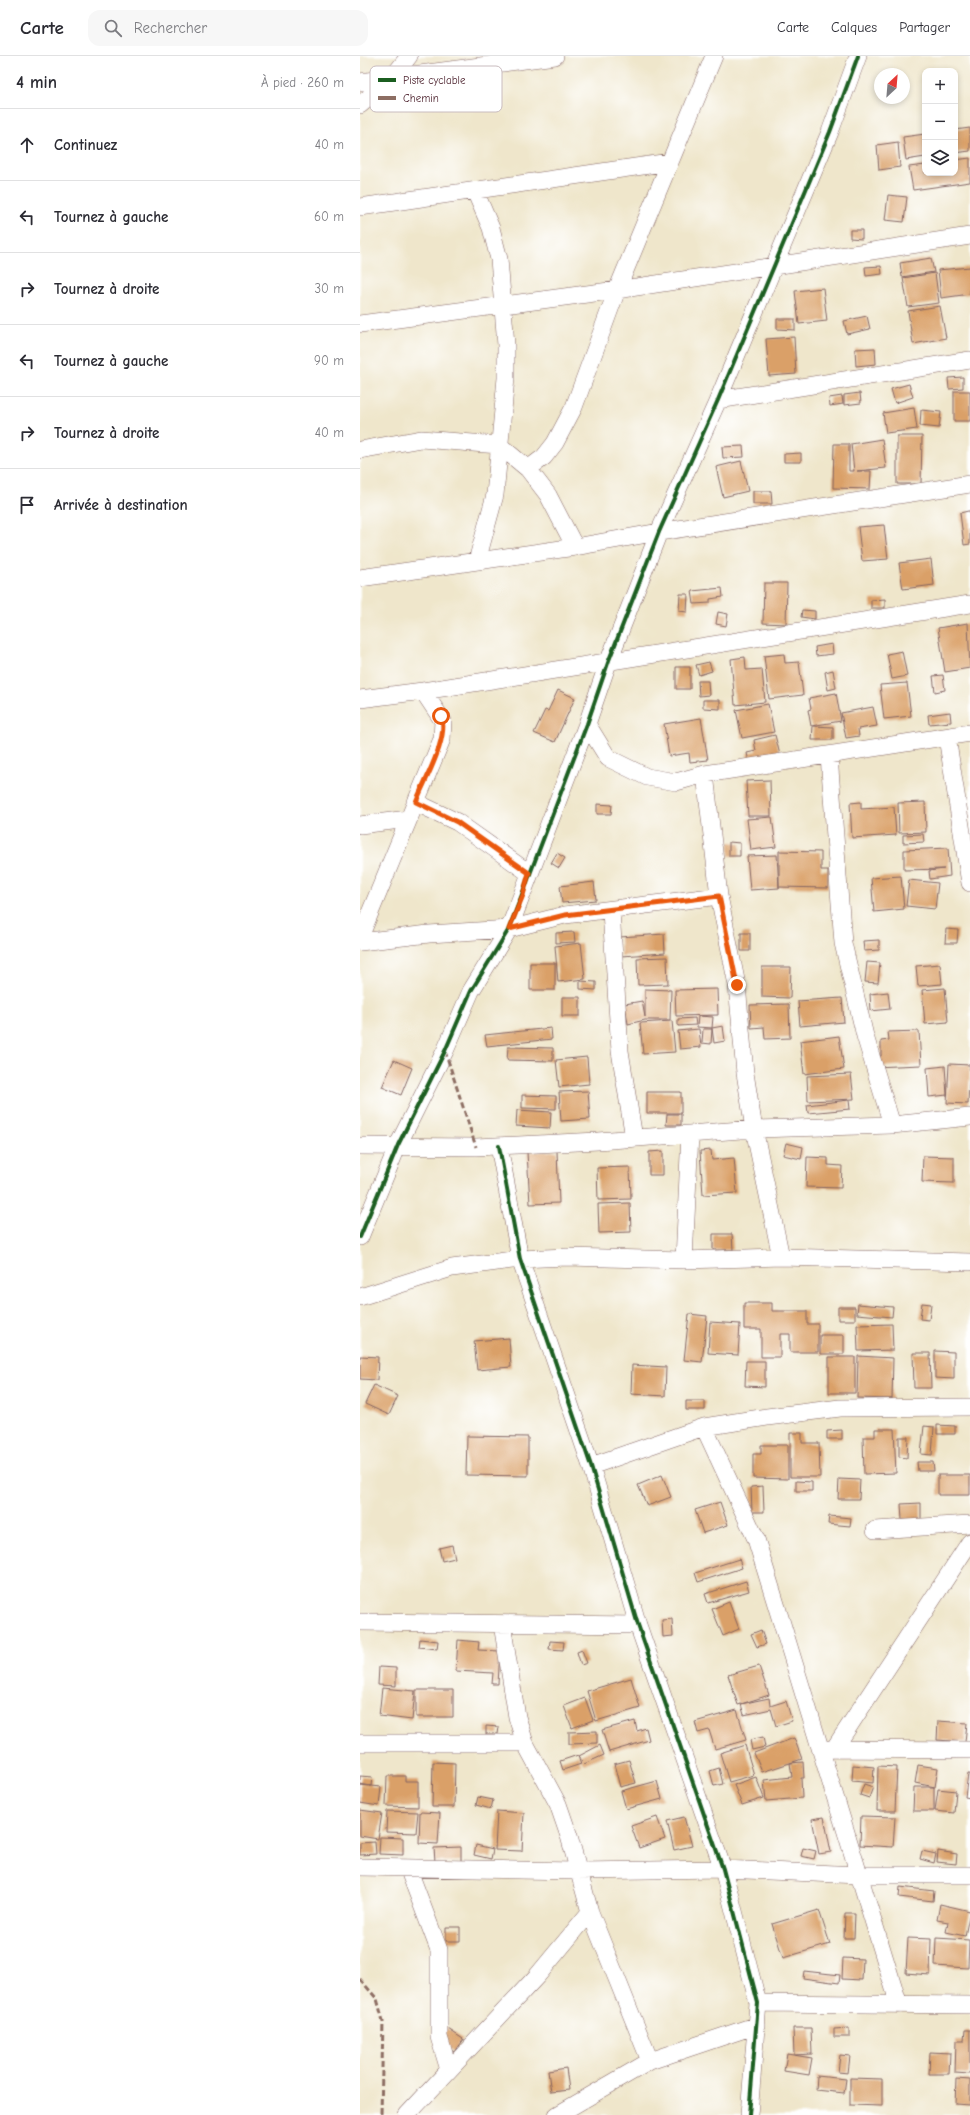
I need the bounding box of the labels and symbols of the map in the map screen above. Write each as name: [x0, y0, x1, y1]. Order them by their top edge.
legend: [370, 66, 502, 112]
north arrow: [874, 68, 910, 104]
text: Piste cyclable: [403, 74, 466, 87]
text: Chemin: [403, 92, 439, 105]
route start: [432, 707, 450, 725]
route end: [728, 976, 746, 994]

